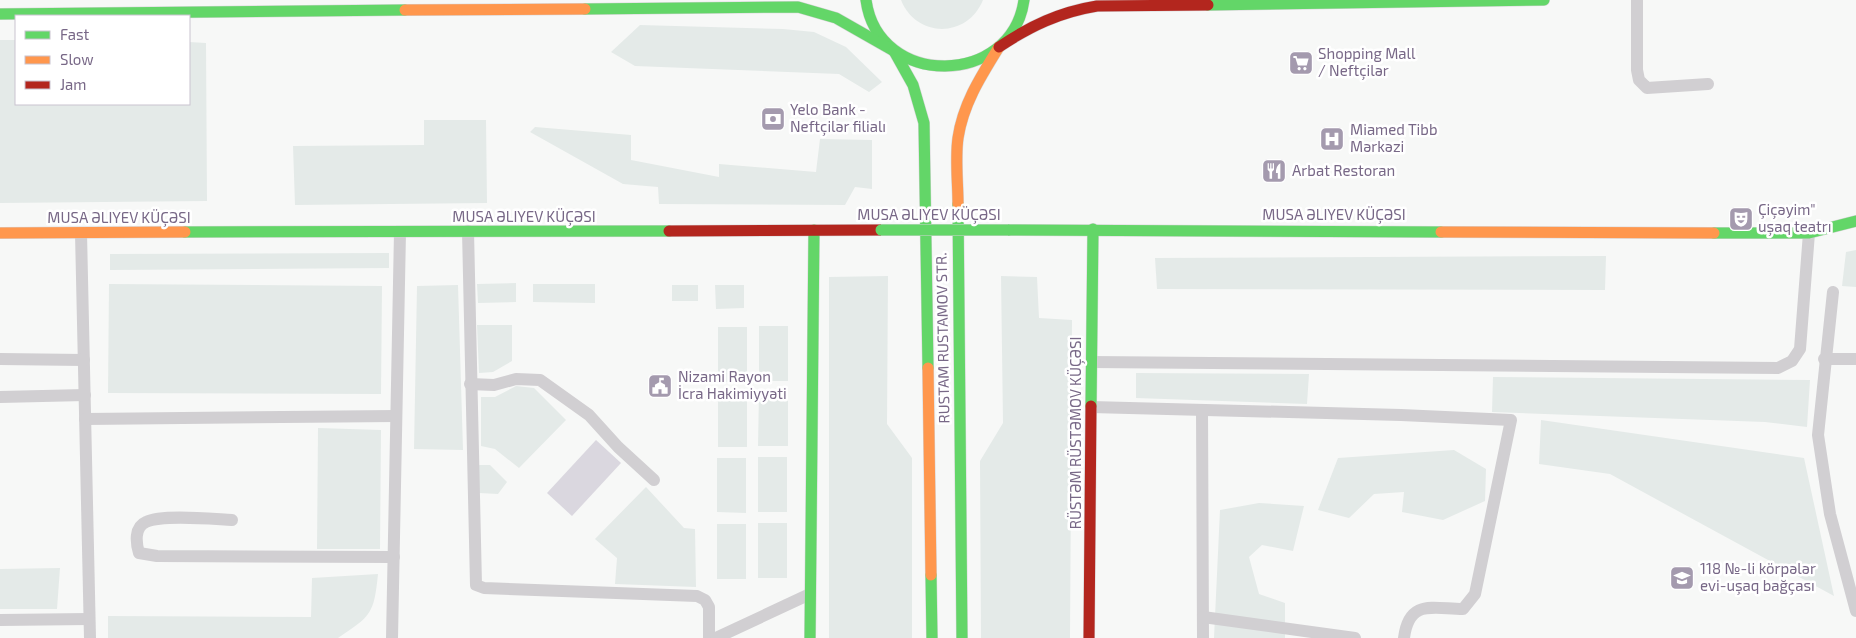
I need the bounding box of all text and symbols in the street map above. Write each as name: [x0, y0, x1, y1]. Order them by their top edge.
legend: [15, 15, 190, 105]
text: Fast: [60, 25, 90, 43]
place label: Shopping Mall / Neftçilәr: [1318, 44, 1416, 80]
text: Slow: [60, 50, 94, 68]
supermarket icon: Shopping Mall / Neftçilәr: [1288, 50, 1314, 76]
text: Jam: [60, 75, 86, 93]
place label: Yelo Bank - Neftçilər filialı: [790, 100, 886, 136]
bank icon: Yelo Bank - Neftçilər filialı: [760, 106, 786, 132]
place label: Miamed Tibb Mərkəzi: [1350, 120, 1437, 155]
hospital icon: Miamed Tibb Mərkəzi: [1319, 126, 1345, 152]
restaurant icon: Arbat Restoran: [1261, 158, 1287, 184]
place label: Arbat Restoran: [1292, 161, 1395, 179]
place label: Çiçəyim" uşaq teatrı: [1758, 200, 1832, 236]
street label: MUSA ƏLIYEV KÜÇƏSI: [857, 205, 1001, 224]
street label: MUSA ƏLIYEV KÜÇƏSI: [1262, 205, 1406, 224]
theatre icon: Çiçəyim" uşaq teatrı: [1728, 206, 1754, 232]
street label: MUSA ƏLIYEV KÜÇƏSI: [452, 207, 596, 226]
street label: MUSA ƏLIYEV KÜÇƏSI: [47, 208, 191, 227]
street label: RUSTAM RUSTAMOV STR.: [932, 252, 952, 424]
street label: RÜSTƏM RÜSTƏMOV KÜÇƏSI: [1066, 337, 1085, 529]
place label: Nizami Rayon İcra Hakimiyyəti: [678, 367, 787, 402]
public building icon: Nizami Rayon İcra Hakimiyyəti: [647, 373, 673, 399]
place label: 118 №-li körpələr evi-uşaq bağçası: [1700, 559, 1816, 595]
school or university icon: 118 №-li körpələr evi-uşaq bağçası: [1669, 565, 1695, 591]

